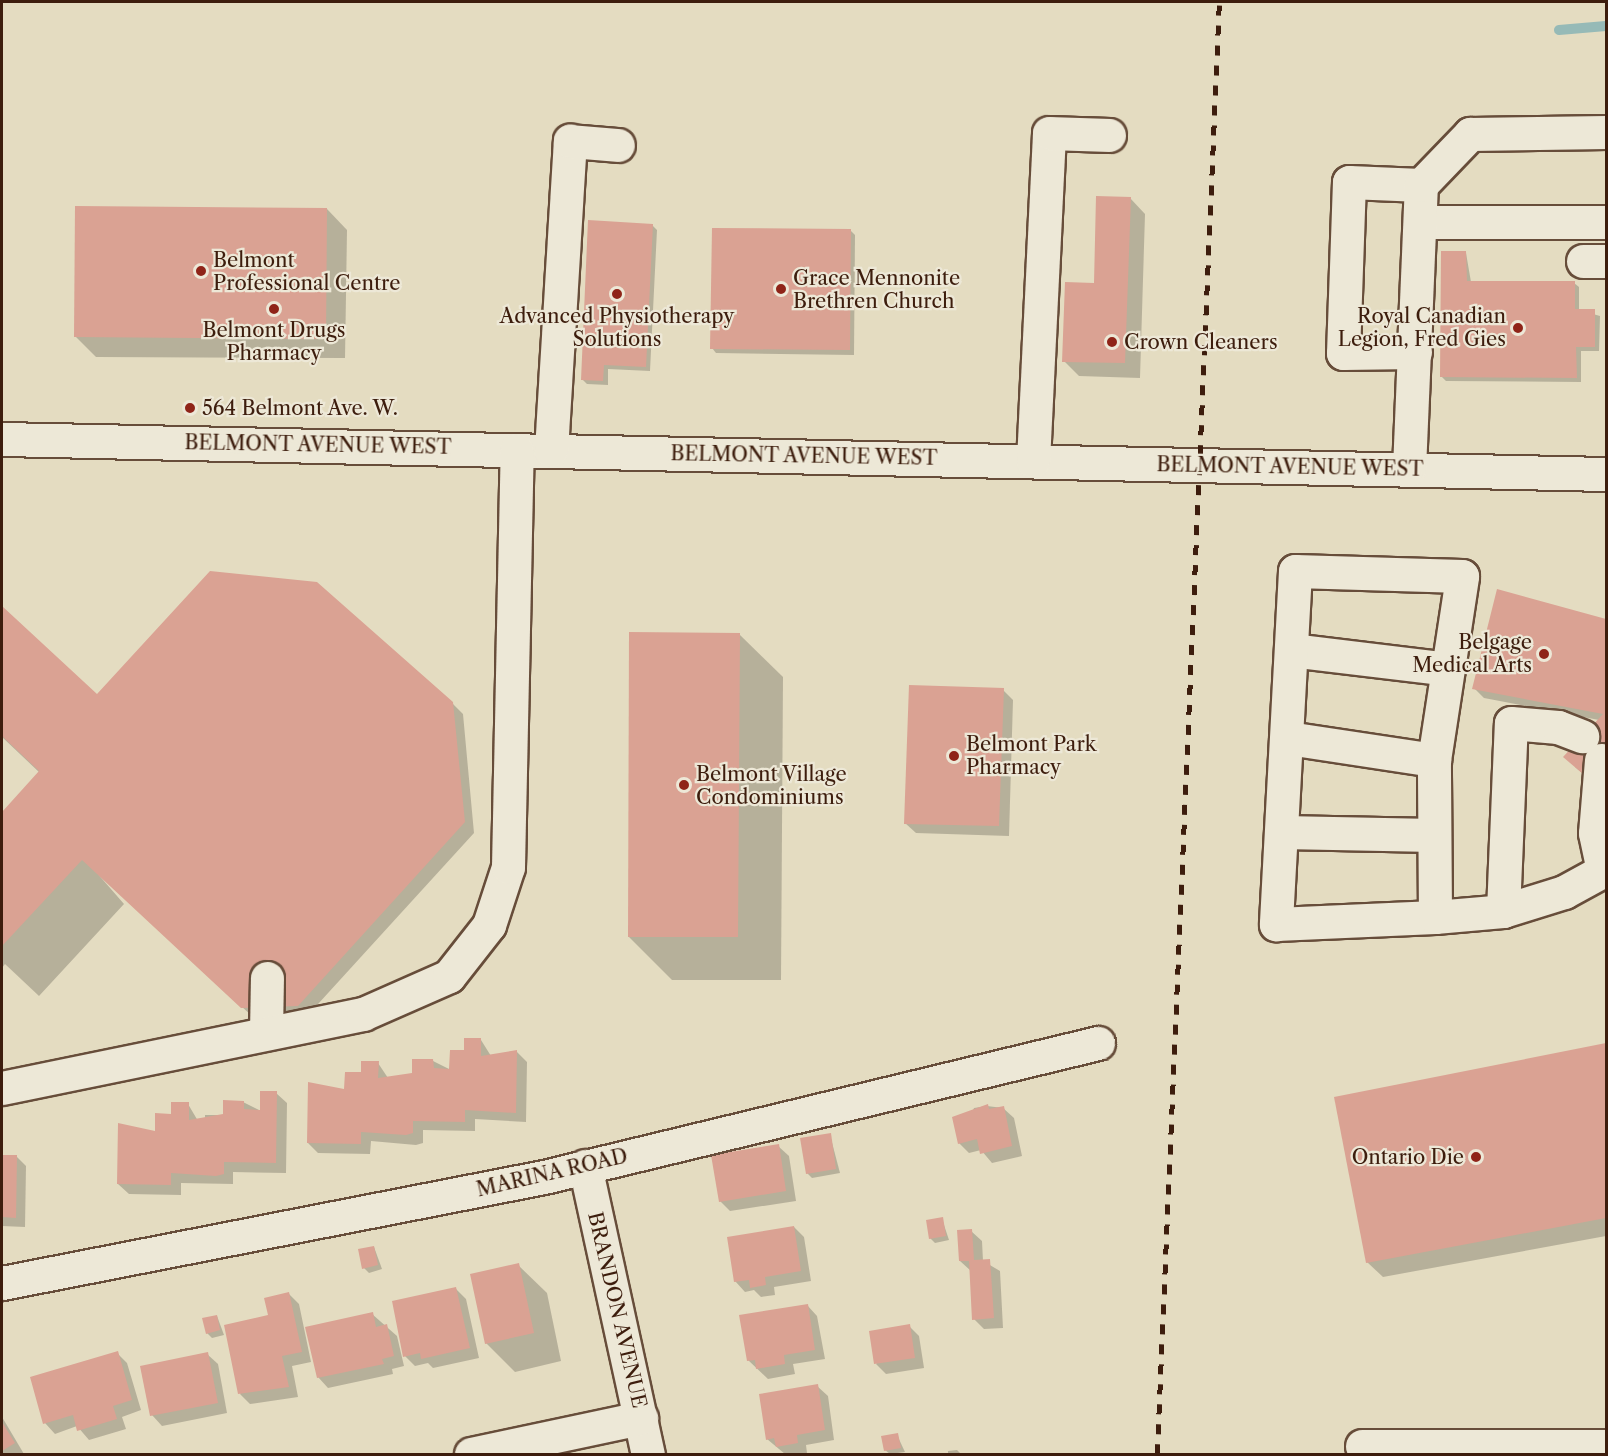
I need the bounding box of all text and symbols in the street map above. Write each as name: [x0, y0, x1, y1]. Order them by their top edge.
place label: Belmont Professional Centre: [213, 248, 400, 295]
marker: Belmont Professional Centre: [194, 264, 208, 278]
place label: Grace Mennonite Brethren Church: [793, 266, 960, 313]
marker: Grace Mennonite Brethren Church: [774, 282, 788, 296]
marker: Advanced Physiotherapy Solutions: [610, 287, 624, 301]
marker: Belmont Drugs Pharmacy: [267, 302, 281, 316]
place label: Advanced Physiotherapy Solutions: [500, 304, 734, 351]
place label: Royal Canadian Legion, Fred Gies: [1338, 304, 1506, 351]
place label: Belmont Drugs Pharmacy: [202, 318, 346, 365]
marker: Royal Canadian Legion, Fred Gies: [1511, 321, 1525, 335]
place label: Crown Cleaners: [1124, 330, 1278, 354]
marker: Crown Cleaners: [1105, 335, 1119, 349]
place label: 564 Belmont Ave. W.: [202, 396, 400, 420]
marker: 564 Belmont Ave. W.: [183, 401, 197, 415]
street label: BELMONT AVENUE WEST: [183, 431, 453, 459]
street label: BELMONT AVENUE WEST: [669, 442, 939, 470]
street label: BELMONT AVENUE WEST: [1155, 453, 1425, 481]
place label: Belgage Medical Arts: [1411, 630, 1532, 677]
marker: Belgage Medical Arts: [1537, 647, 1551, 661]
place label: Belmont Park Pharmacy: [966, 732, 1096, 779]
marker: Belmont Park Pharmacy: [947, 749, 961, 763]
place label: Belmont Village Condominiums: [696, 762, 848, 809]
marker: Belmont Village Condominiums: [677, 778, 691, 792]
street label: MARINA ROAD: [474, 1144, 630, 1202]
place label: Ontario Die: [1352, 1145, 1464, 1169]
marker: Ontario Die: [1469, 1150, 1483, 1164]
street label: BRANDON AVENUE: [583, 1209, 651, 1411]

